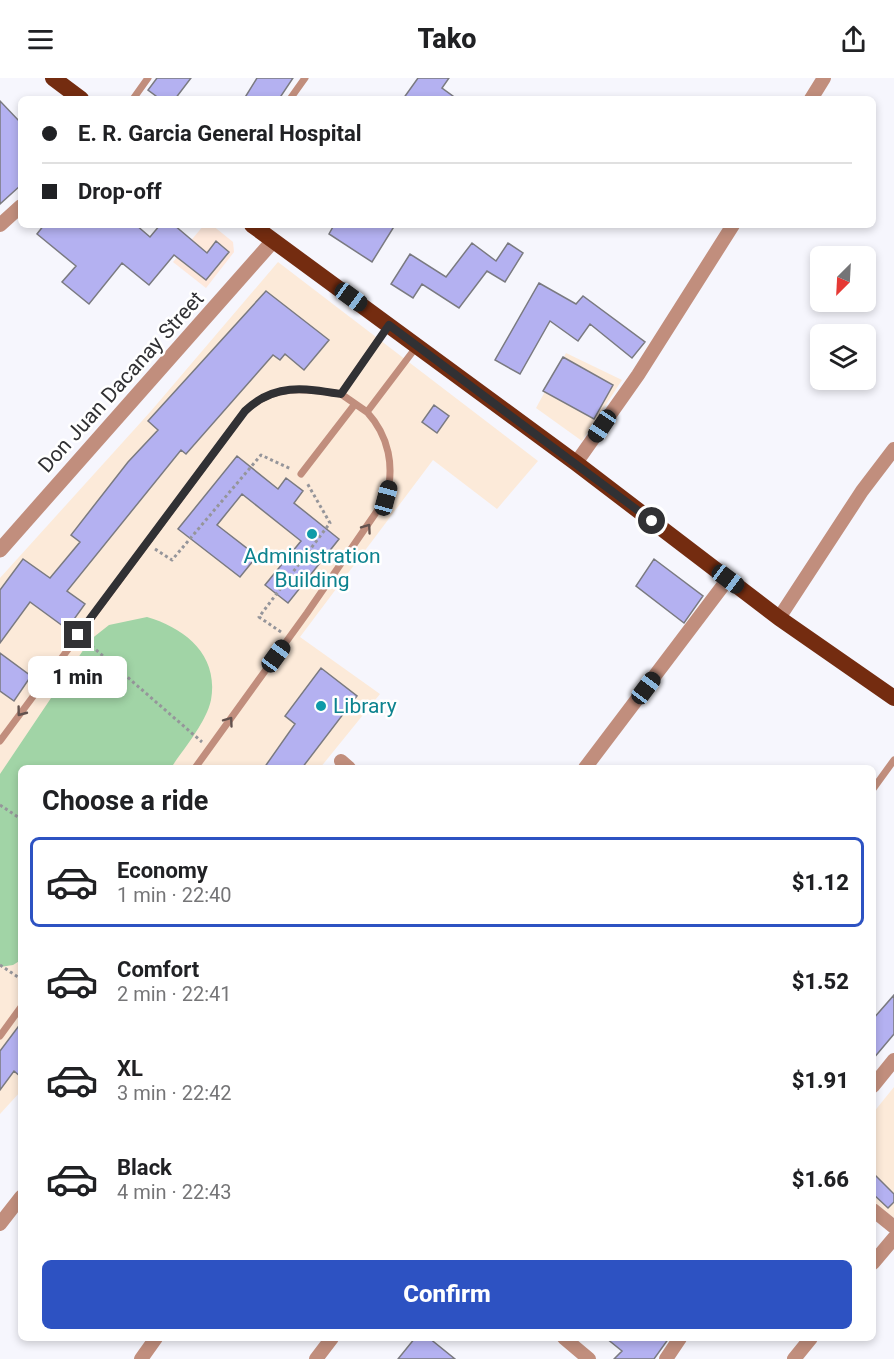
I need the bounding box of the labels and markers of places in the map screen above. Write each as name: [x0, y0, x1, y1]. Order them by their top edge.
marker: Administration Building: [305, 527, 319, 541]
place label: Administration Building: [243, 544, 381, 592]
place label: Library: [333, 694, 397, 718]
marker: Library: [314, 699, 328, 713]

